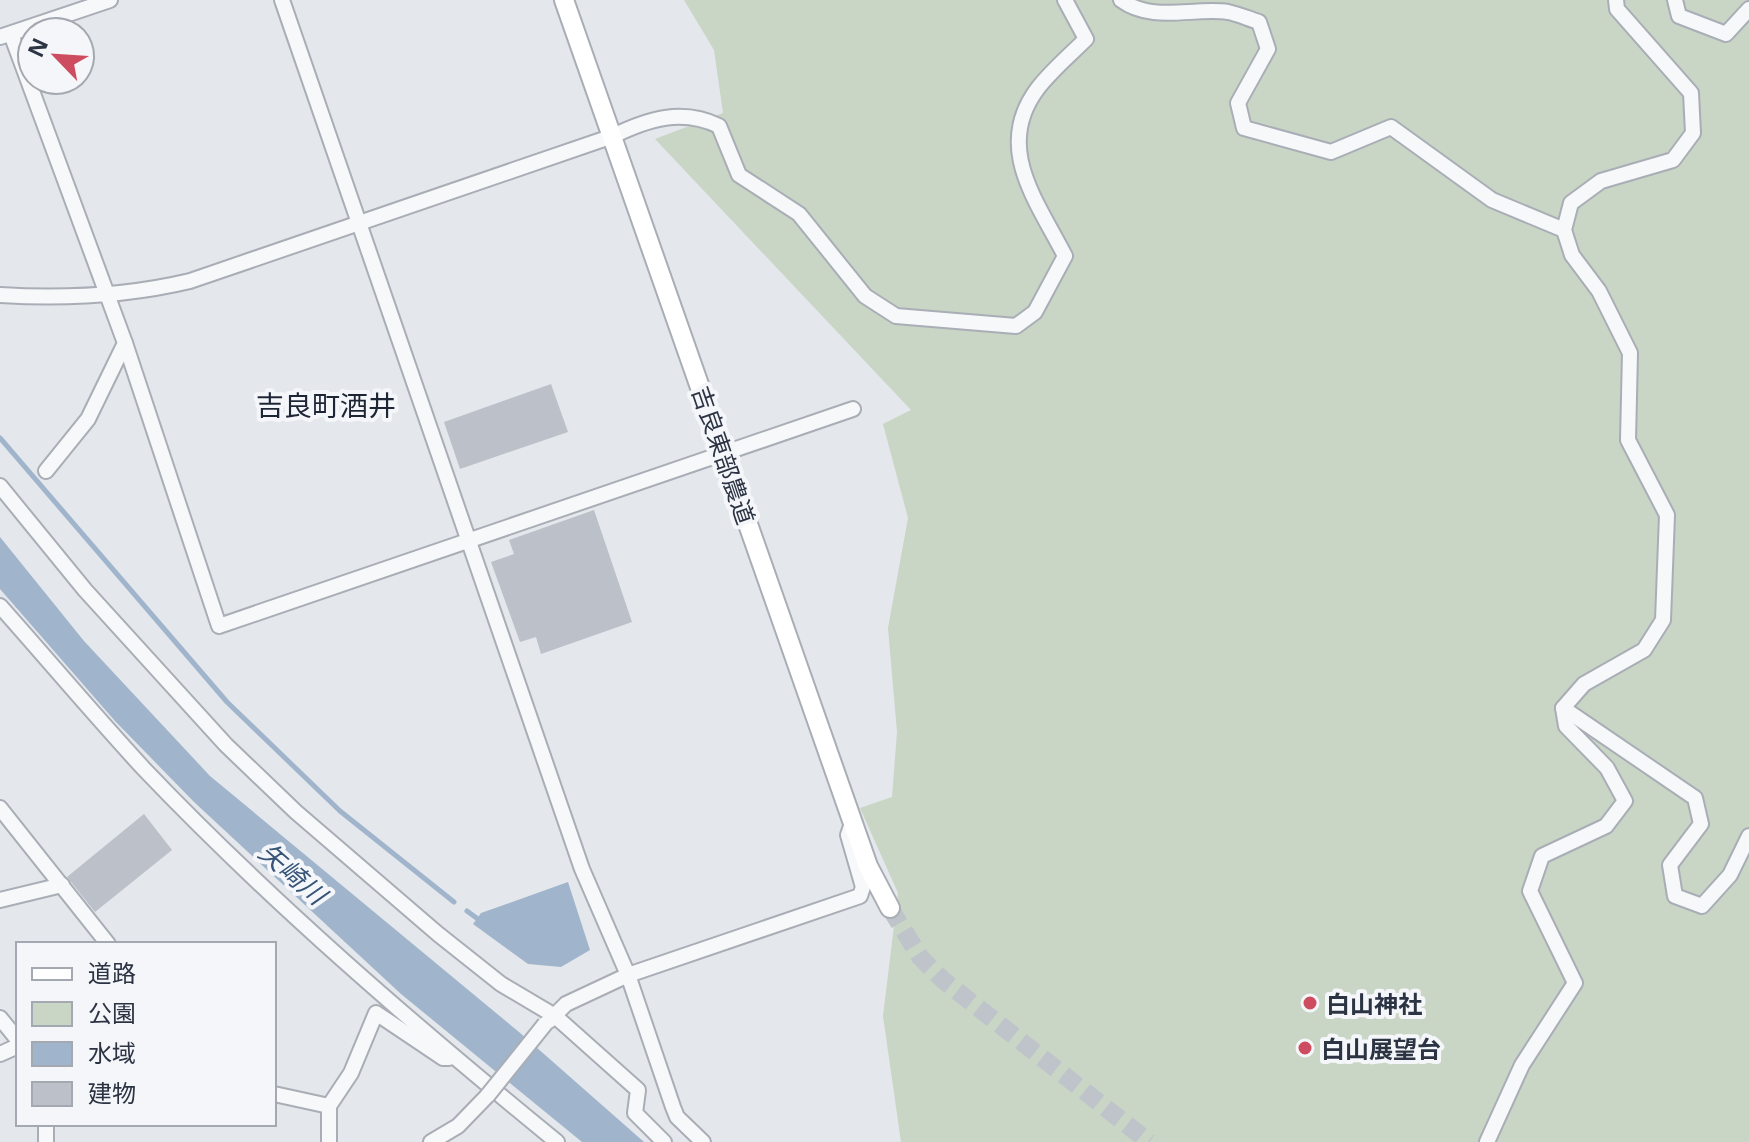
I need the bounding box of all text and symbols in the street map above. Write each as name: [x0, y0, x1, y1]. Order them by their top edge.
north arrow: [16, 16, 96, 96]
text: N: [20, 33, 54, 62]
street label: 吉良東部農道: [685, 382, 763, 528]
district label: 吉良町酒井: [256, 386, 396, 424]
water label: 矢崎川: [252, 834, 337, 914]
legend: [16, 942, 276, 1126]
text: 道路: [88, 956, 136, 989]
place label: 白山神社: [1326, 987, 1422, 1020]
marker: 白山神社: [1301, 994, 1319, 1012]
text: 公園: [88, 996, 136, 1029]
place label: 白山展望台: [1321, 1032, 1441, 1065]
text: 水域: [88, 1036, 136, 1069]
marker: 白山展望台: [1296, 1039, 1314, 1057]
text: 建物: [88, 1076, 136, 1109]

